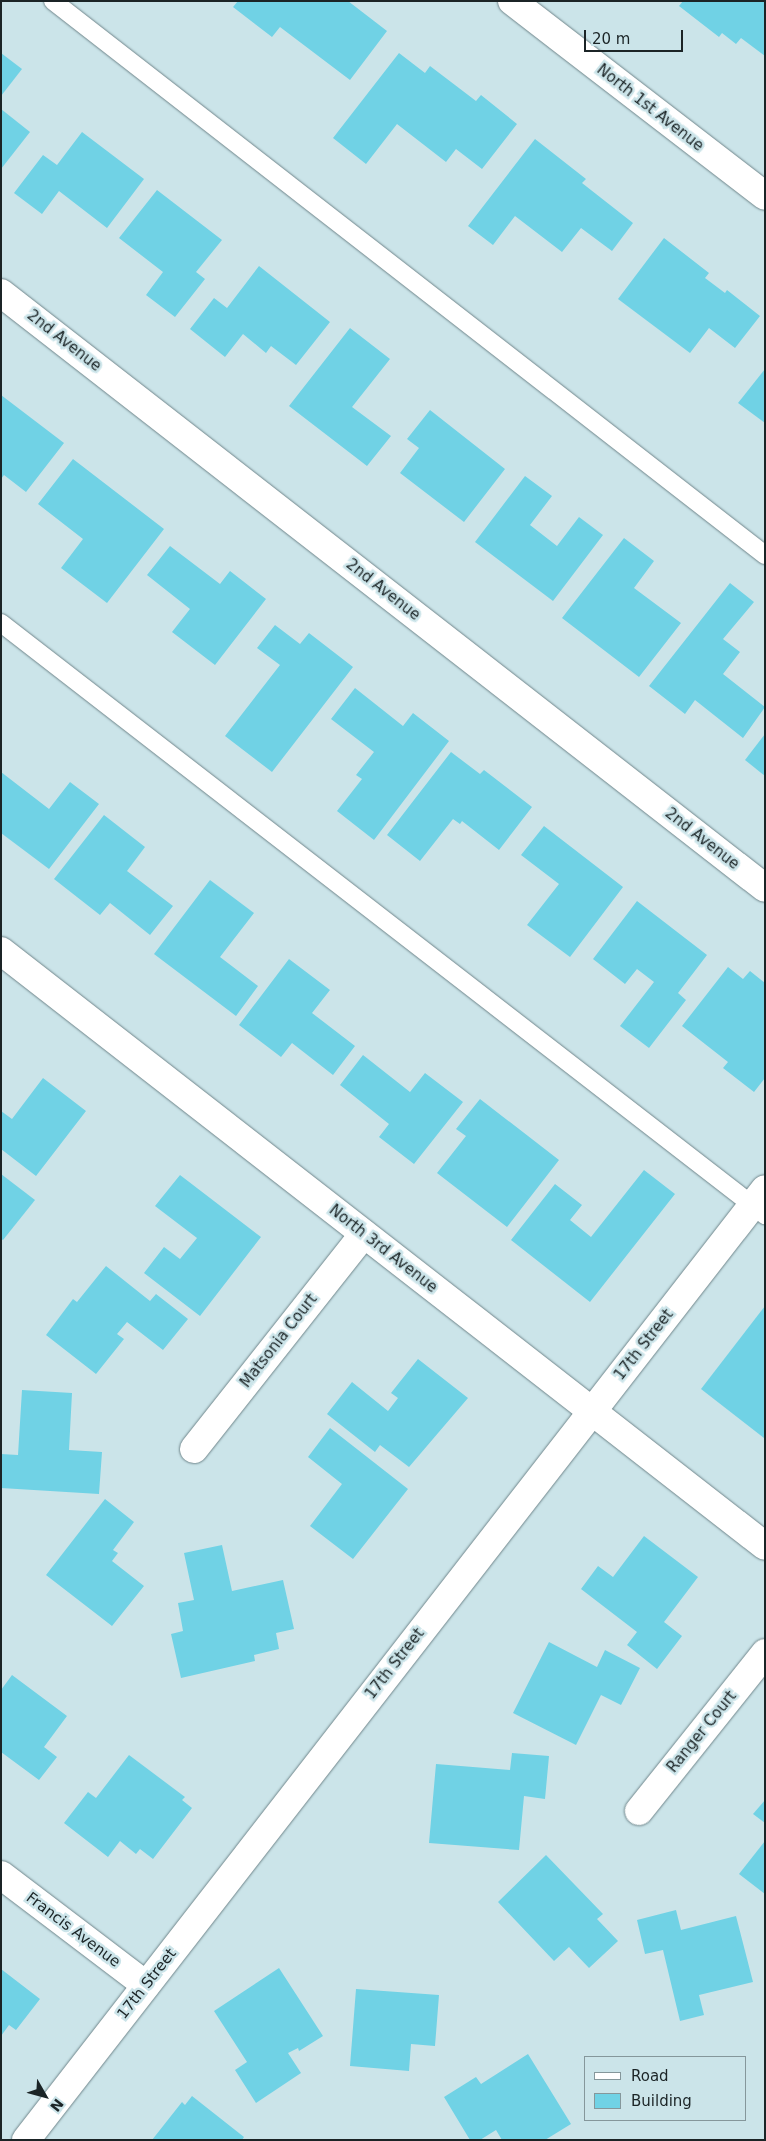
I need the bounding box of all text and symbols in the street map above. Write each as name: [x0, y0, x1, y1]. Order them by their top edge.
scale bar: [586, 20, 685, 52]
text: 20 m: [592, 30, 630, 48]
street label: North 1st Avenue: [593, 61, 707, 155]
street label: 2nd Avenue: [23, 306, 105, 376]
street label: 2nd Avenue: [342, 555, 424, 625]
street label: 2nd Avenue: [661, 804, 743, 874]
street label: North 3rd Avenue: [325, 1201, 441, 1297]
street label: Matsonia Court: [237, 1291, 321, 1391]
street label: 17th Street: [611, 1306, 677, 1384]
street label: 17th Street: [362, 1625, 428, 1703]
street label: Ranger Court: [664, 1688, 740, 1776]
street label: Francis Avenue: [22, 1889, 124, 1971]
street label: 17th Street: [114, 1945, 180, 2023]
legend: [584, 2056, 746, 2121]
text: Road: [631, 2067, 669, 2085]
north arrow: [20, 2071, 70, 2121]
text: Building: [631, 2092, 692, 2110]
text: N: [47, 2096, 67, 2115]

